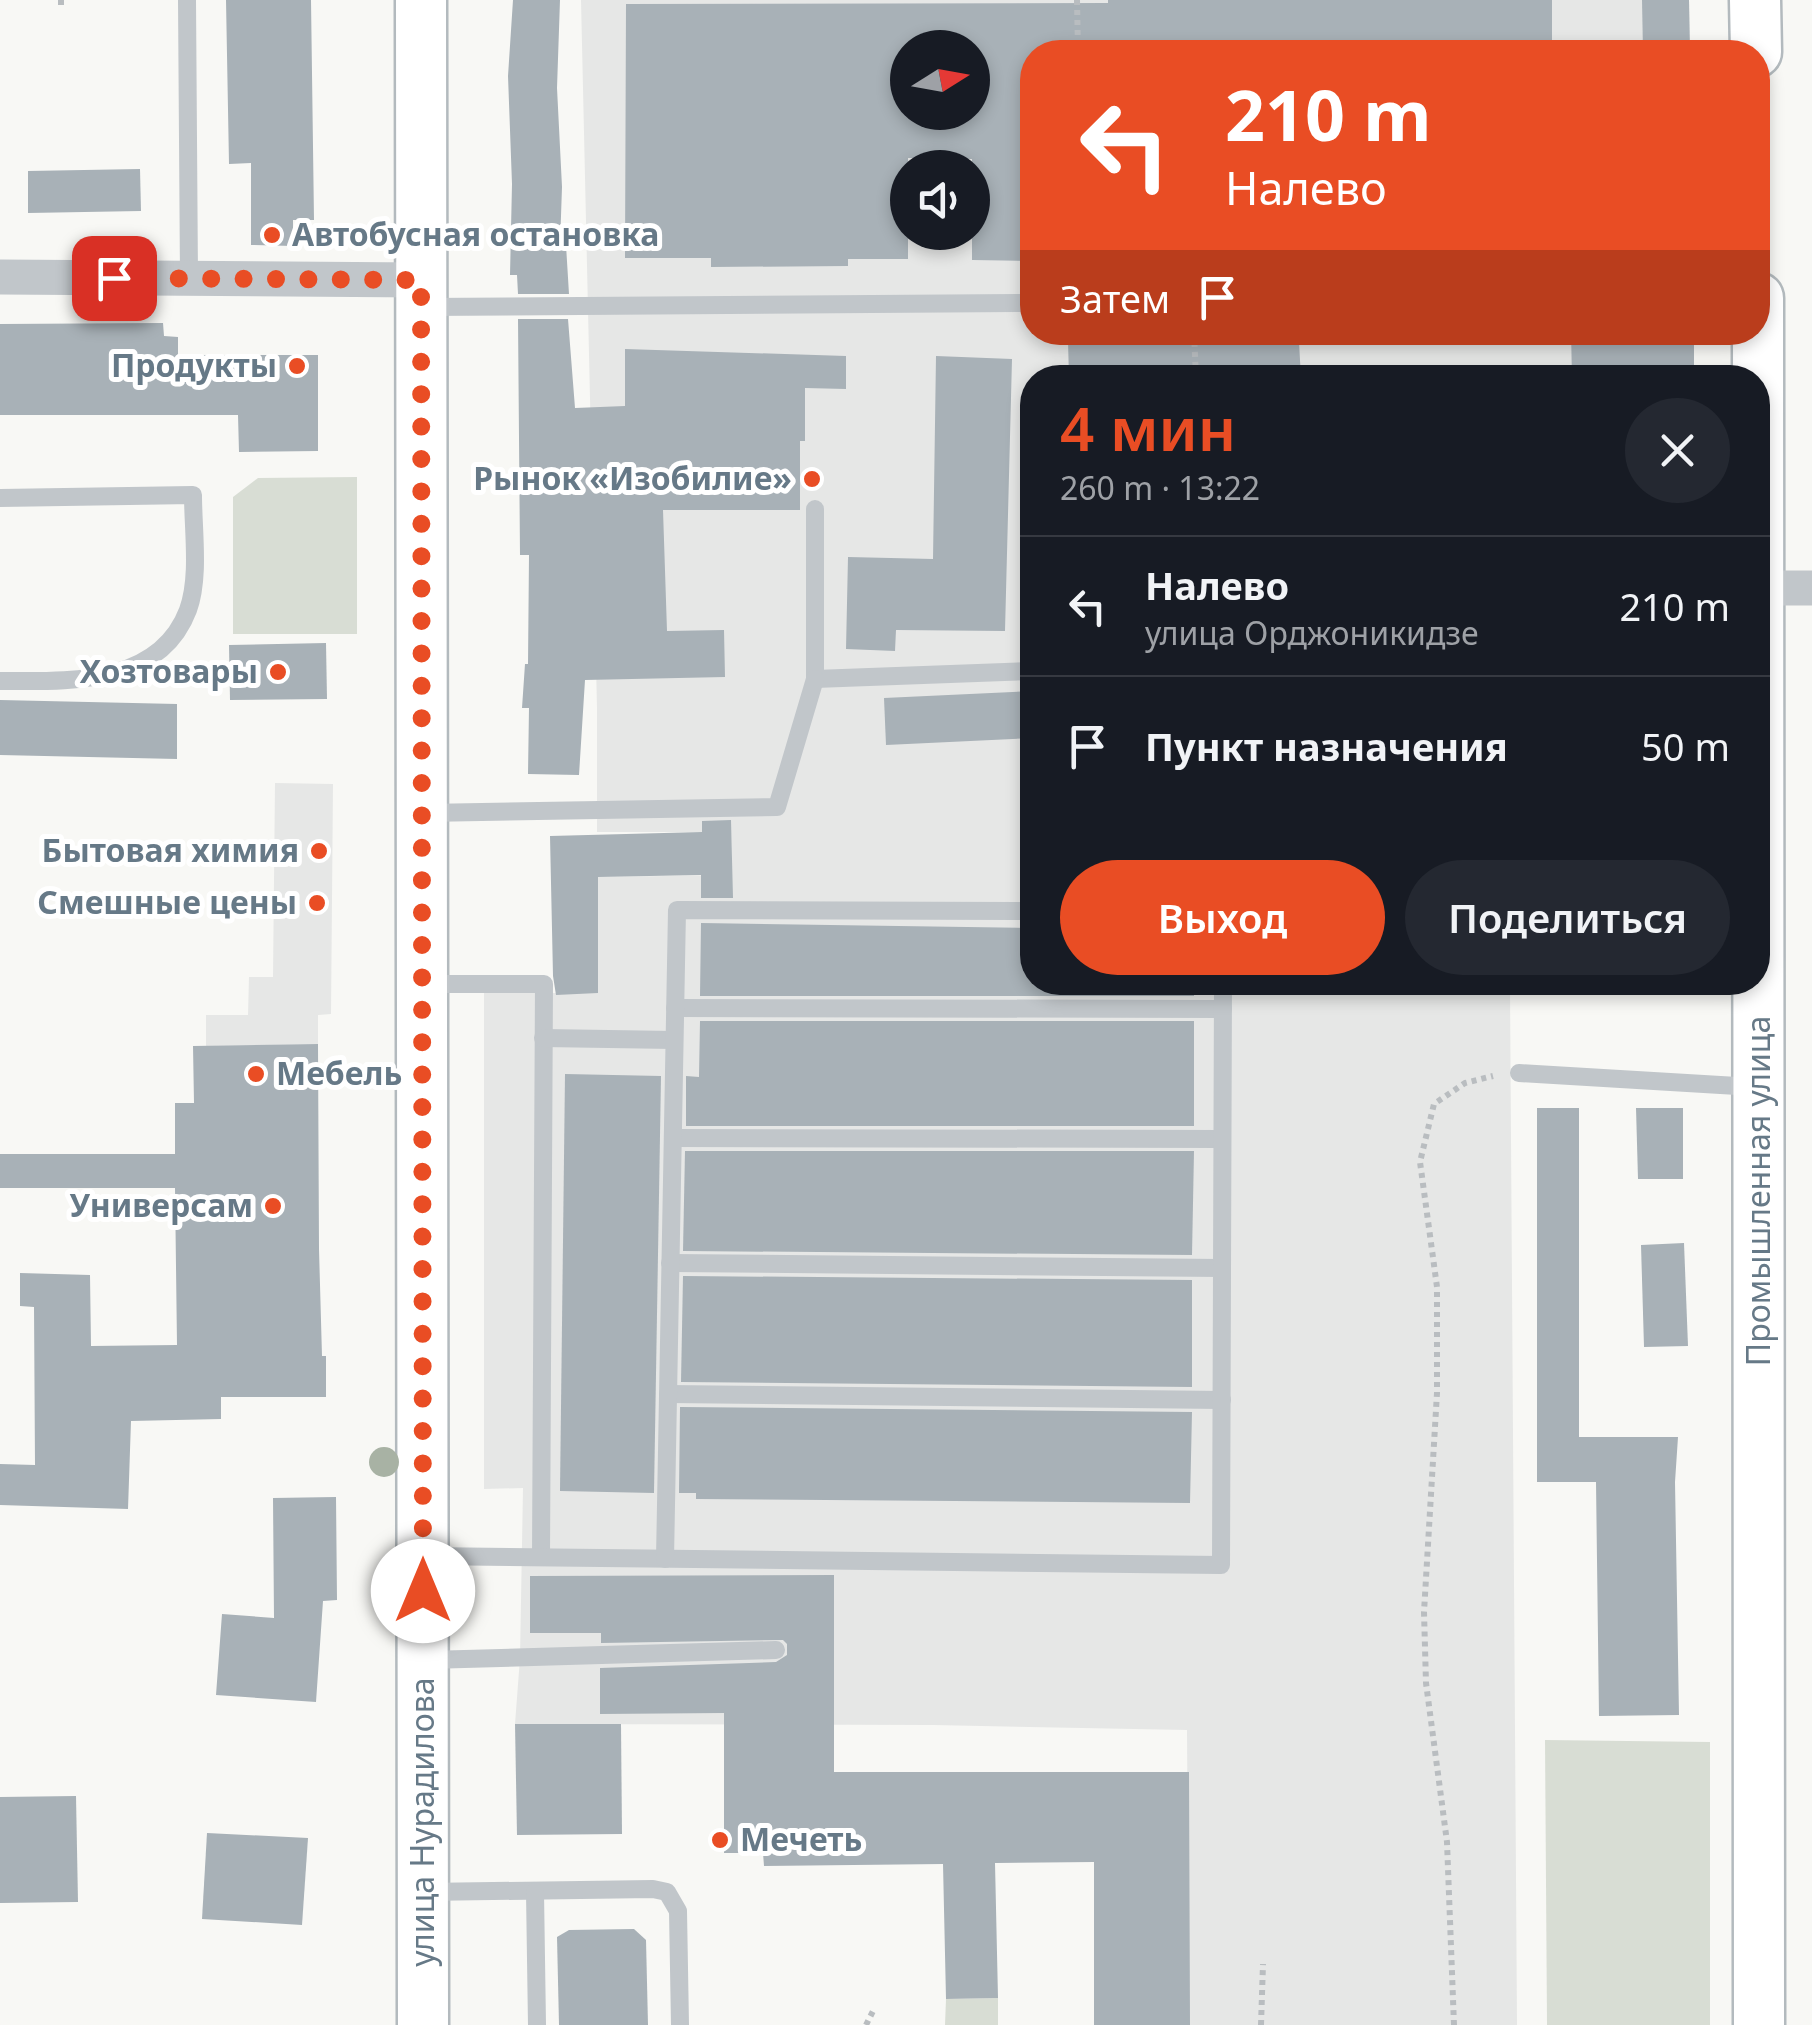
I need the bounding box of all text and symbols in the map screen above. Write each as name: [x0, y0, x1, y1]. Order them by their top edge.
north arrow: [890, 30, 990, 130]
map controls: [890, 30, 990, 250]
text: 210 m: [1225, 66, 1432, 162]
icon: left: [1060, 80, 1190, 210]
button: sound: [890, 150, 990, 250]
text: Налево: [1225, 157, 1387, 218]
place label: Автобусная остановка: [292, 212, 659, 255]
marker: Автобусная остановка: [261, 224, 283, 246]
pin: [72, 236, 157, 321]
icon: arrive: [87, 251, 142, 306]
icon: arrive: [1190, 270, 1245, 325]
text: Затем: [1060, 272, 1170, 324]
place label: Продукты: [111, 343, 277, 386]
marker: Продукты: [286, 355, 308, 377]
text: 4 мин: [1060, 387, 1236, 469]
button: close: [1625, 398, 1730, 503]
place label: Рынок «Изобилие»: [473, 456, 792, 499]
text: 260 m · 13:22: [1060, 466, 1260, 509]
marker: Рынок «Изобилие»: [801, 468, 823, 490]
text: Налево: [1145, 559, 1289, 611]
icon: left: [1060, 579, 1115, 634]
text: 210 m: [1619, 580, 1730, 632]
text: улица Орджоникидзе: [1145, 611, 1479, 654]
place label: Хозтовары: [80, 649, 258, 692]
marker: Хозтовары: [267, 661, 289, 683]
icon: arrive: [1060, 719, 1115, 774]
text: Пункт назначения: [1145, 720, 1508, 772]
text: 50 m: [1641, 720, 1730, 772]
place label: Бытовая химия: [42, 828, 299, 871]
marker: Бытовая химия: [308, 840, 330, 862]
button: Выход: [1060, 860, 1385, 975]
button: Поделиться: [1405, 860, 1730, 975]
place label: Смешные цены: [37, 880, 297, 923]
marker: Смешные цены: [306, 892, 328, 914]
street label: Промышленная улица: [1736, 1016, 1779, 1366]
place label: Мебель: [276, 1051, 402, 1094]
marker: Мебель: [245, 1063, 267, 1085]
place label: Универсам: [69, 1183, 253, 1226]
marker: Универсам: [262, 1195, 284, 1217]
position arrow: [371, 1539, 475, 1643]
street label: улица Нурадилова: [400, 1677, 443, 1967]
place label: Мечеть: [740, 1817, 862, 1860]
marker: Мечеть: [709, 1829, 731, 1851]

